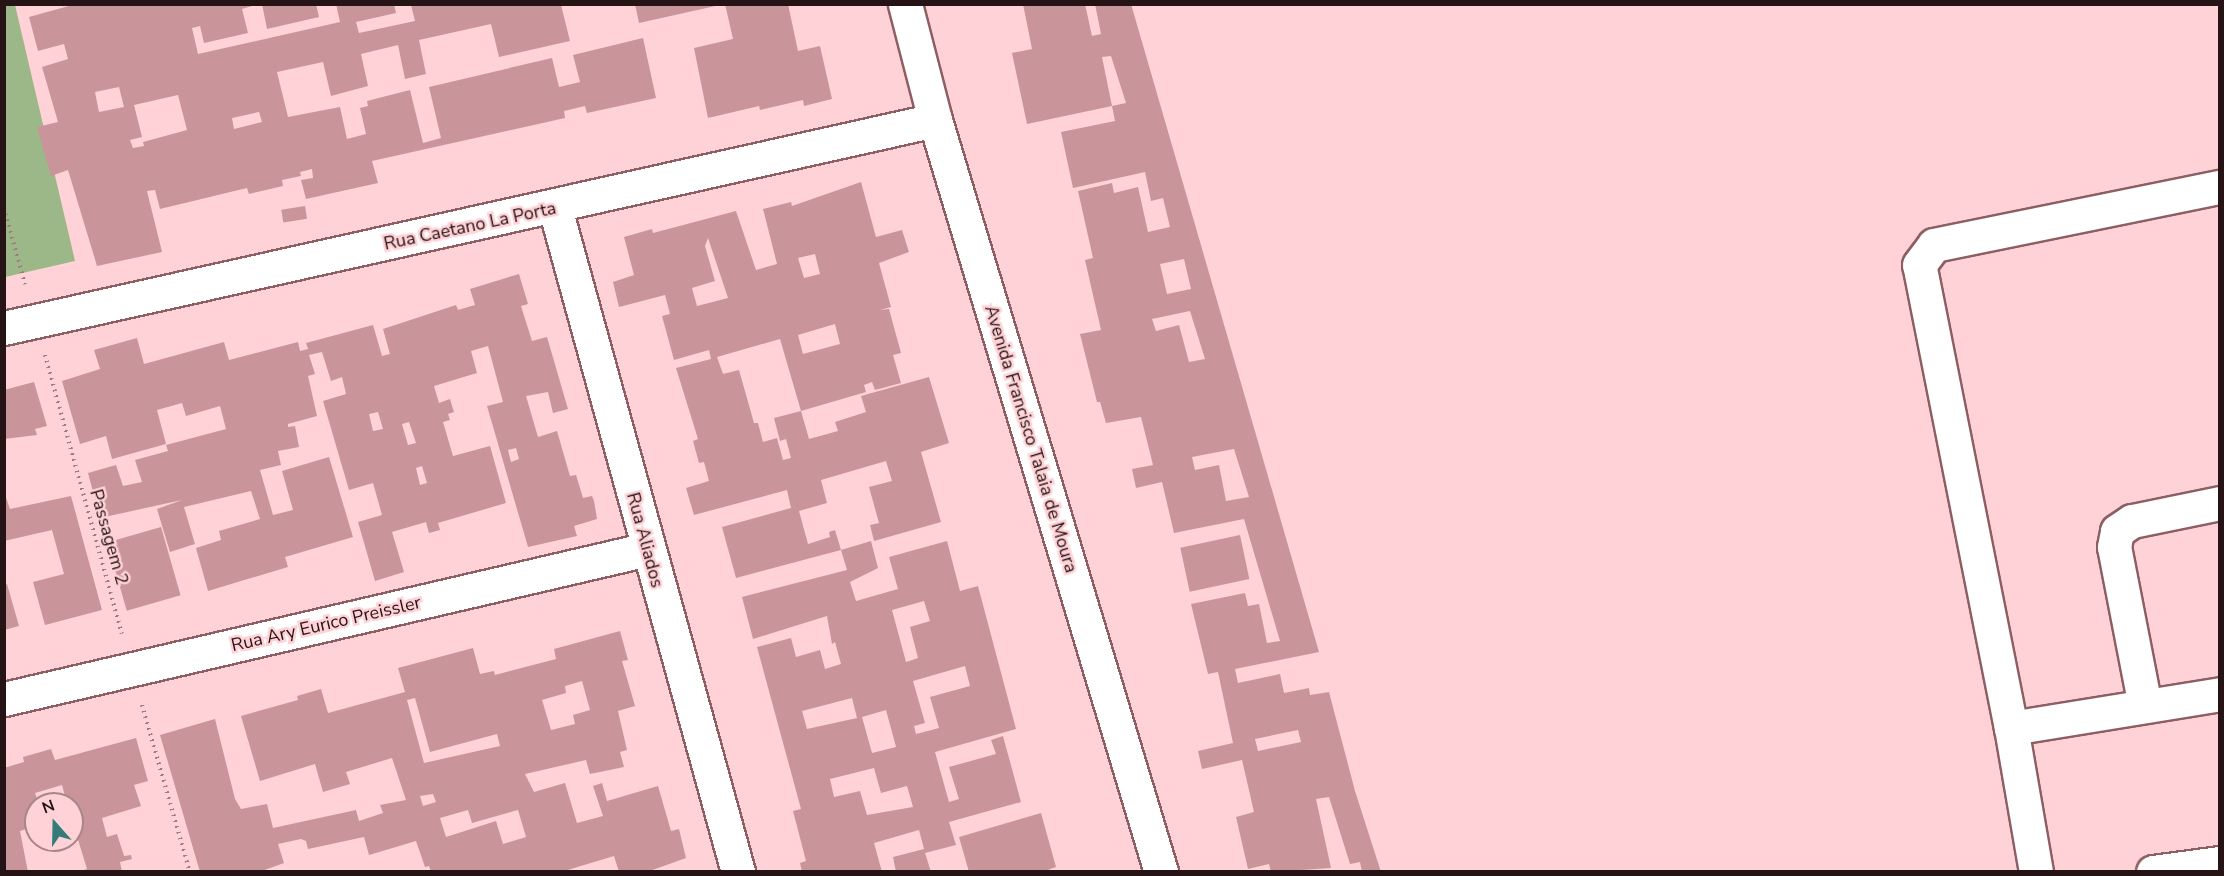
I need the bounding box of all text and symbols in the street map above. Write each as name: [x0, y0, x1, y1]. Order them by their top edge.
street label: Rua Caetano La Porta: [382, 197, 558, 255]
street label: Avenida Francisco Talaia de Moura: [980, 303, 1082, 575]
street label: Passagem 2: [85, 487, 133, 587]
street label: Rua Aliados: [622, 490, 668, 590]
street label: Rua Ary Eurico Preissler: [229, 592, 423, 656]
north arrow: [24, 792, 84, 852]
text: N: [39, 795, 58, 819]

